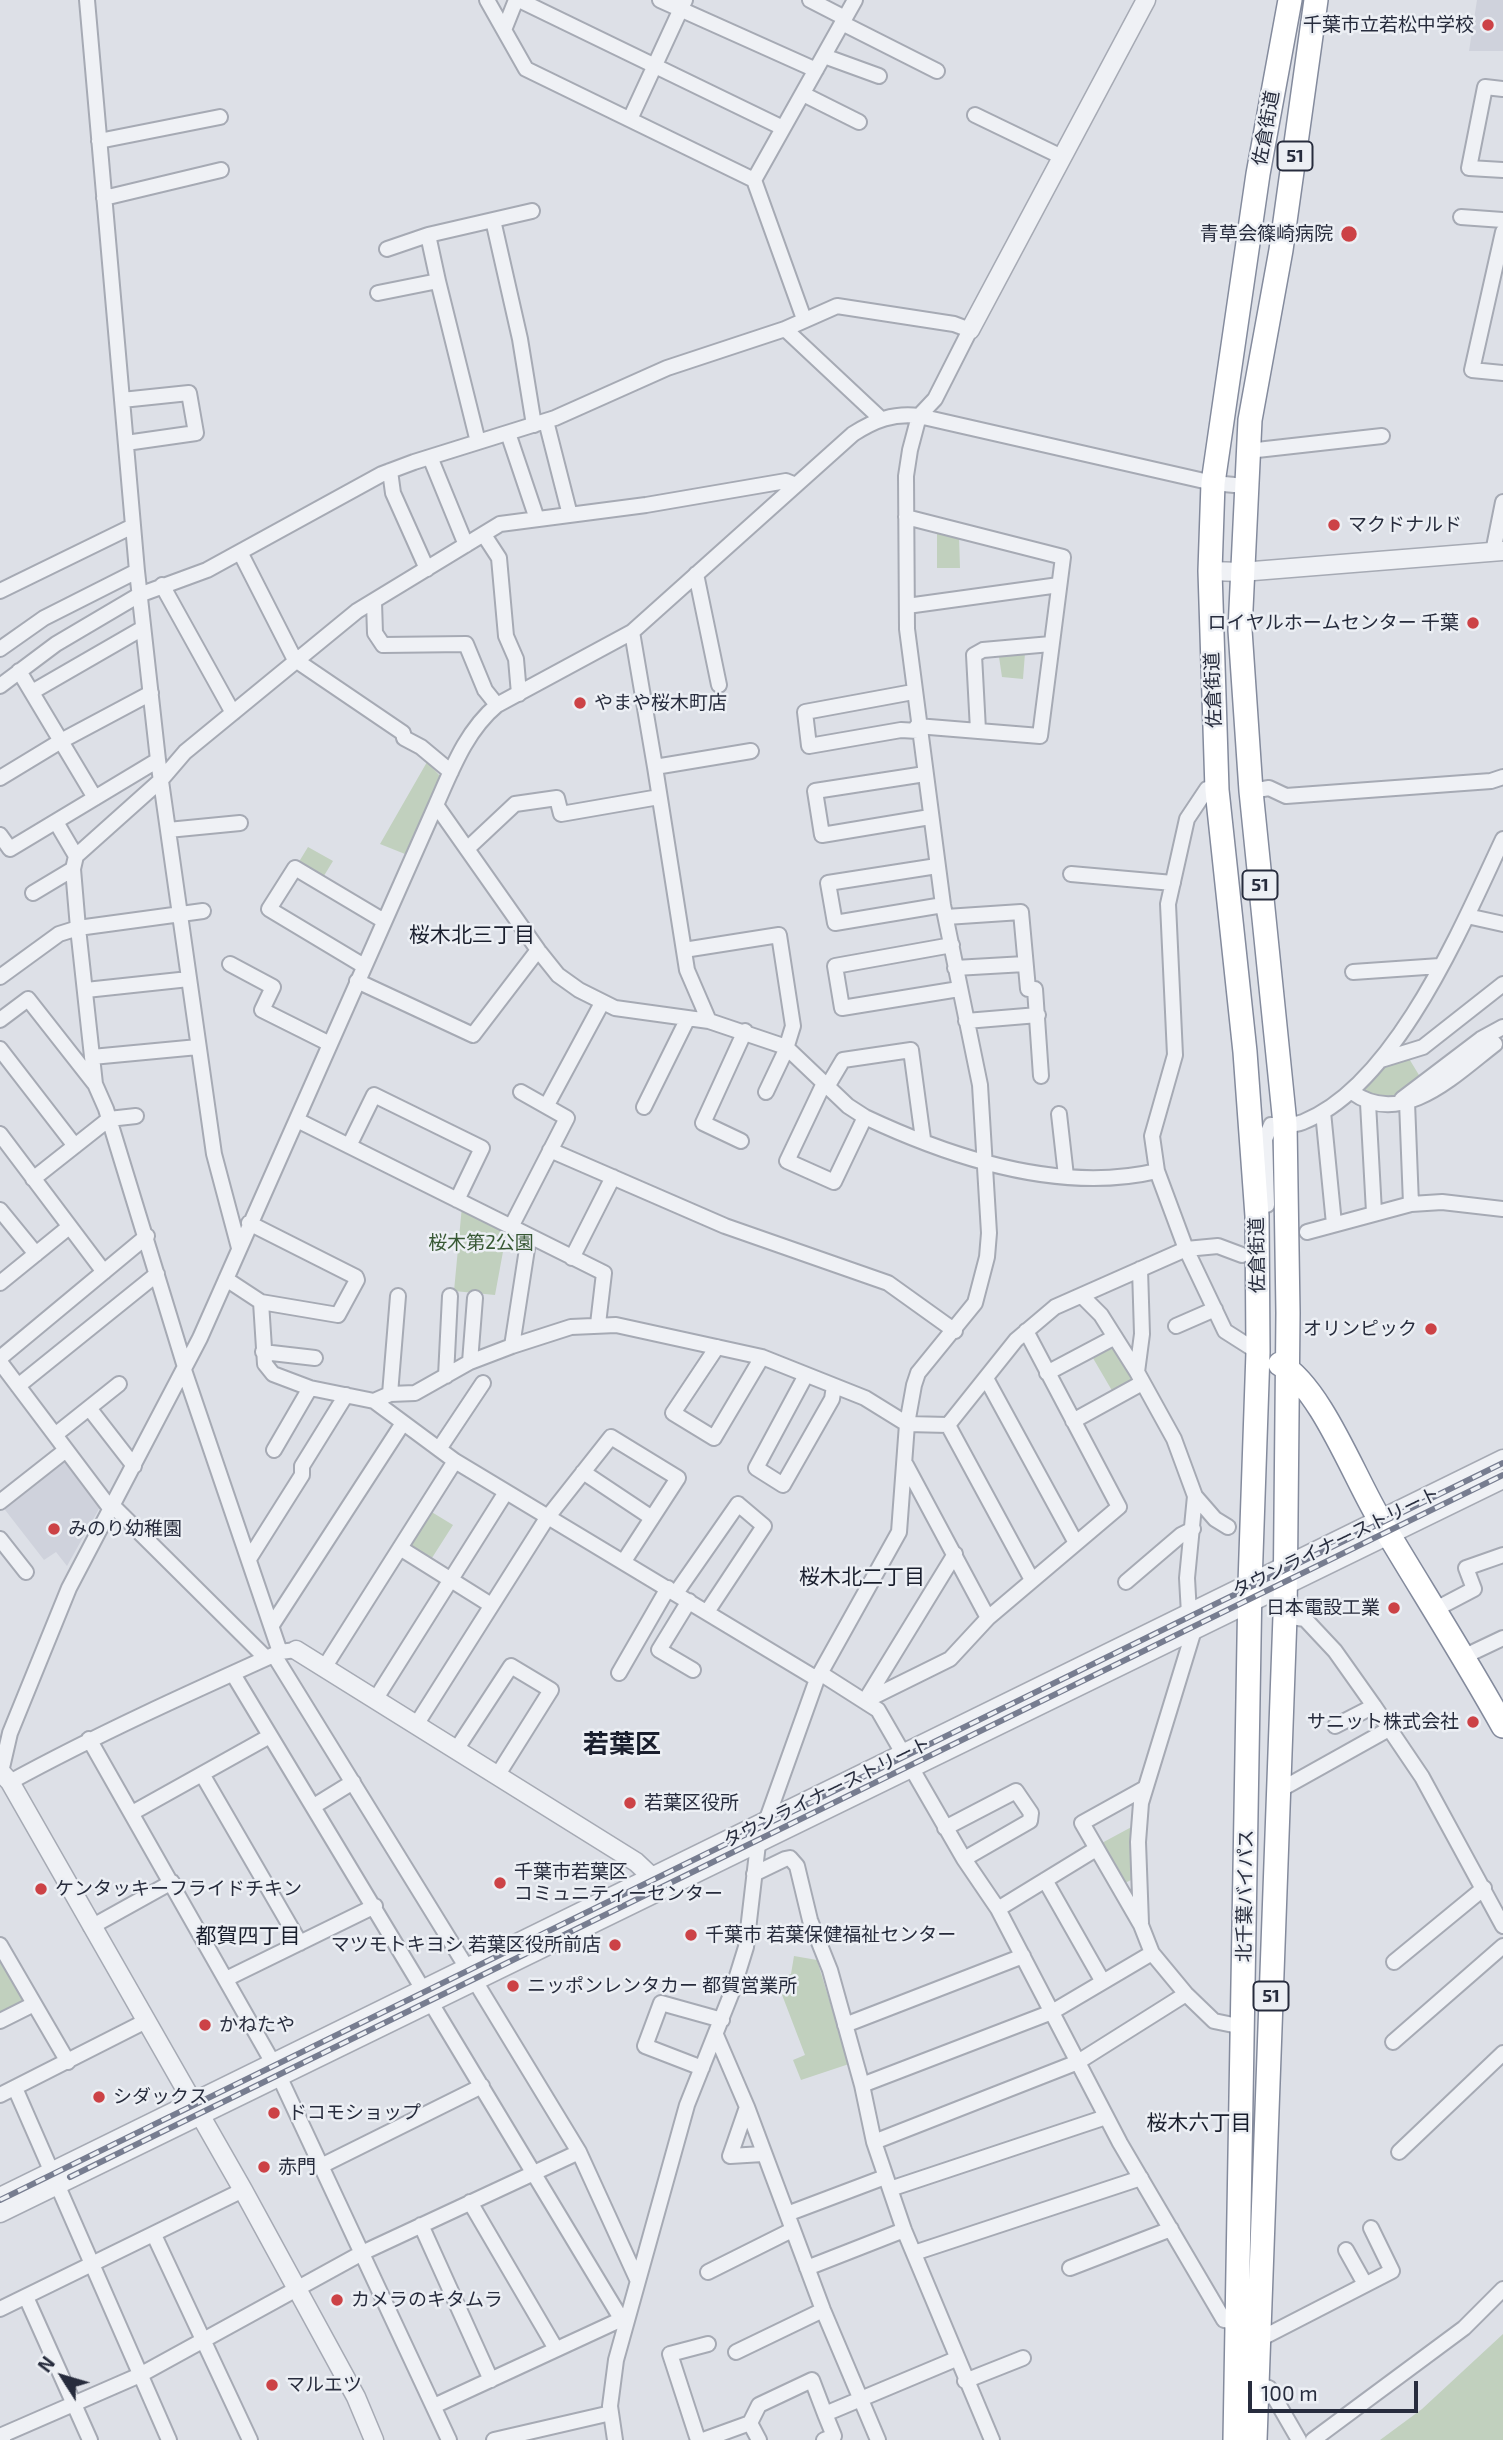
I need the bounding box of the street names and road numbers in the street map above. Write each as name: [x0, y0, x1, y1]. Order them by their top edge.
street label: 佐倉街道: [1248, 89, 1284, 167]
road number: 51: [1278, 141, 1312, 170]
street label: 佐倉街道: [1200, 652, 1226, 728]
road number: 51: [1242, 870, 1278, 900]
street label: 佐倉街道: [1245, 1217, 1269, 1293]
street label: タウンライナーストリート: [1229, 1482, 1443, 1602]
street label: タウンライナーストリート: [720, 1732, 934, 1852]
street label: 北千葉バイパス: [1232, 1829, 1258, 1963]
road number: 51: [1254, 1982, 1288, 2010]

